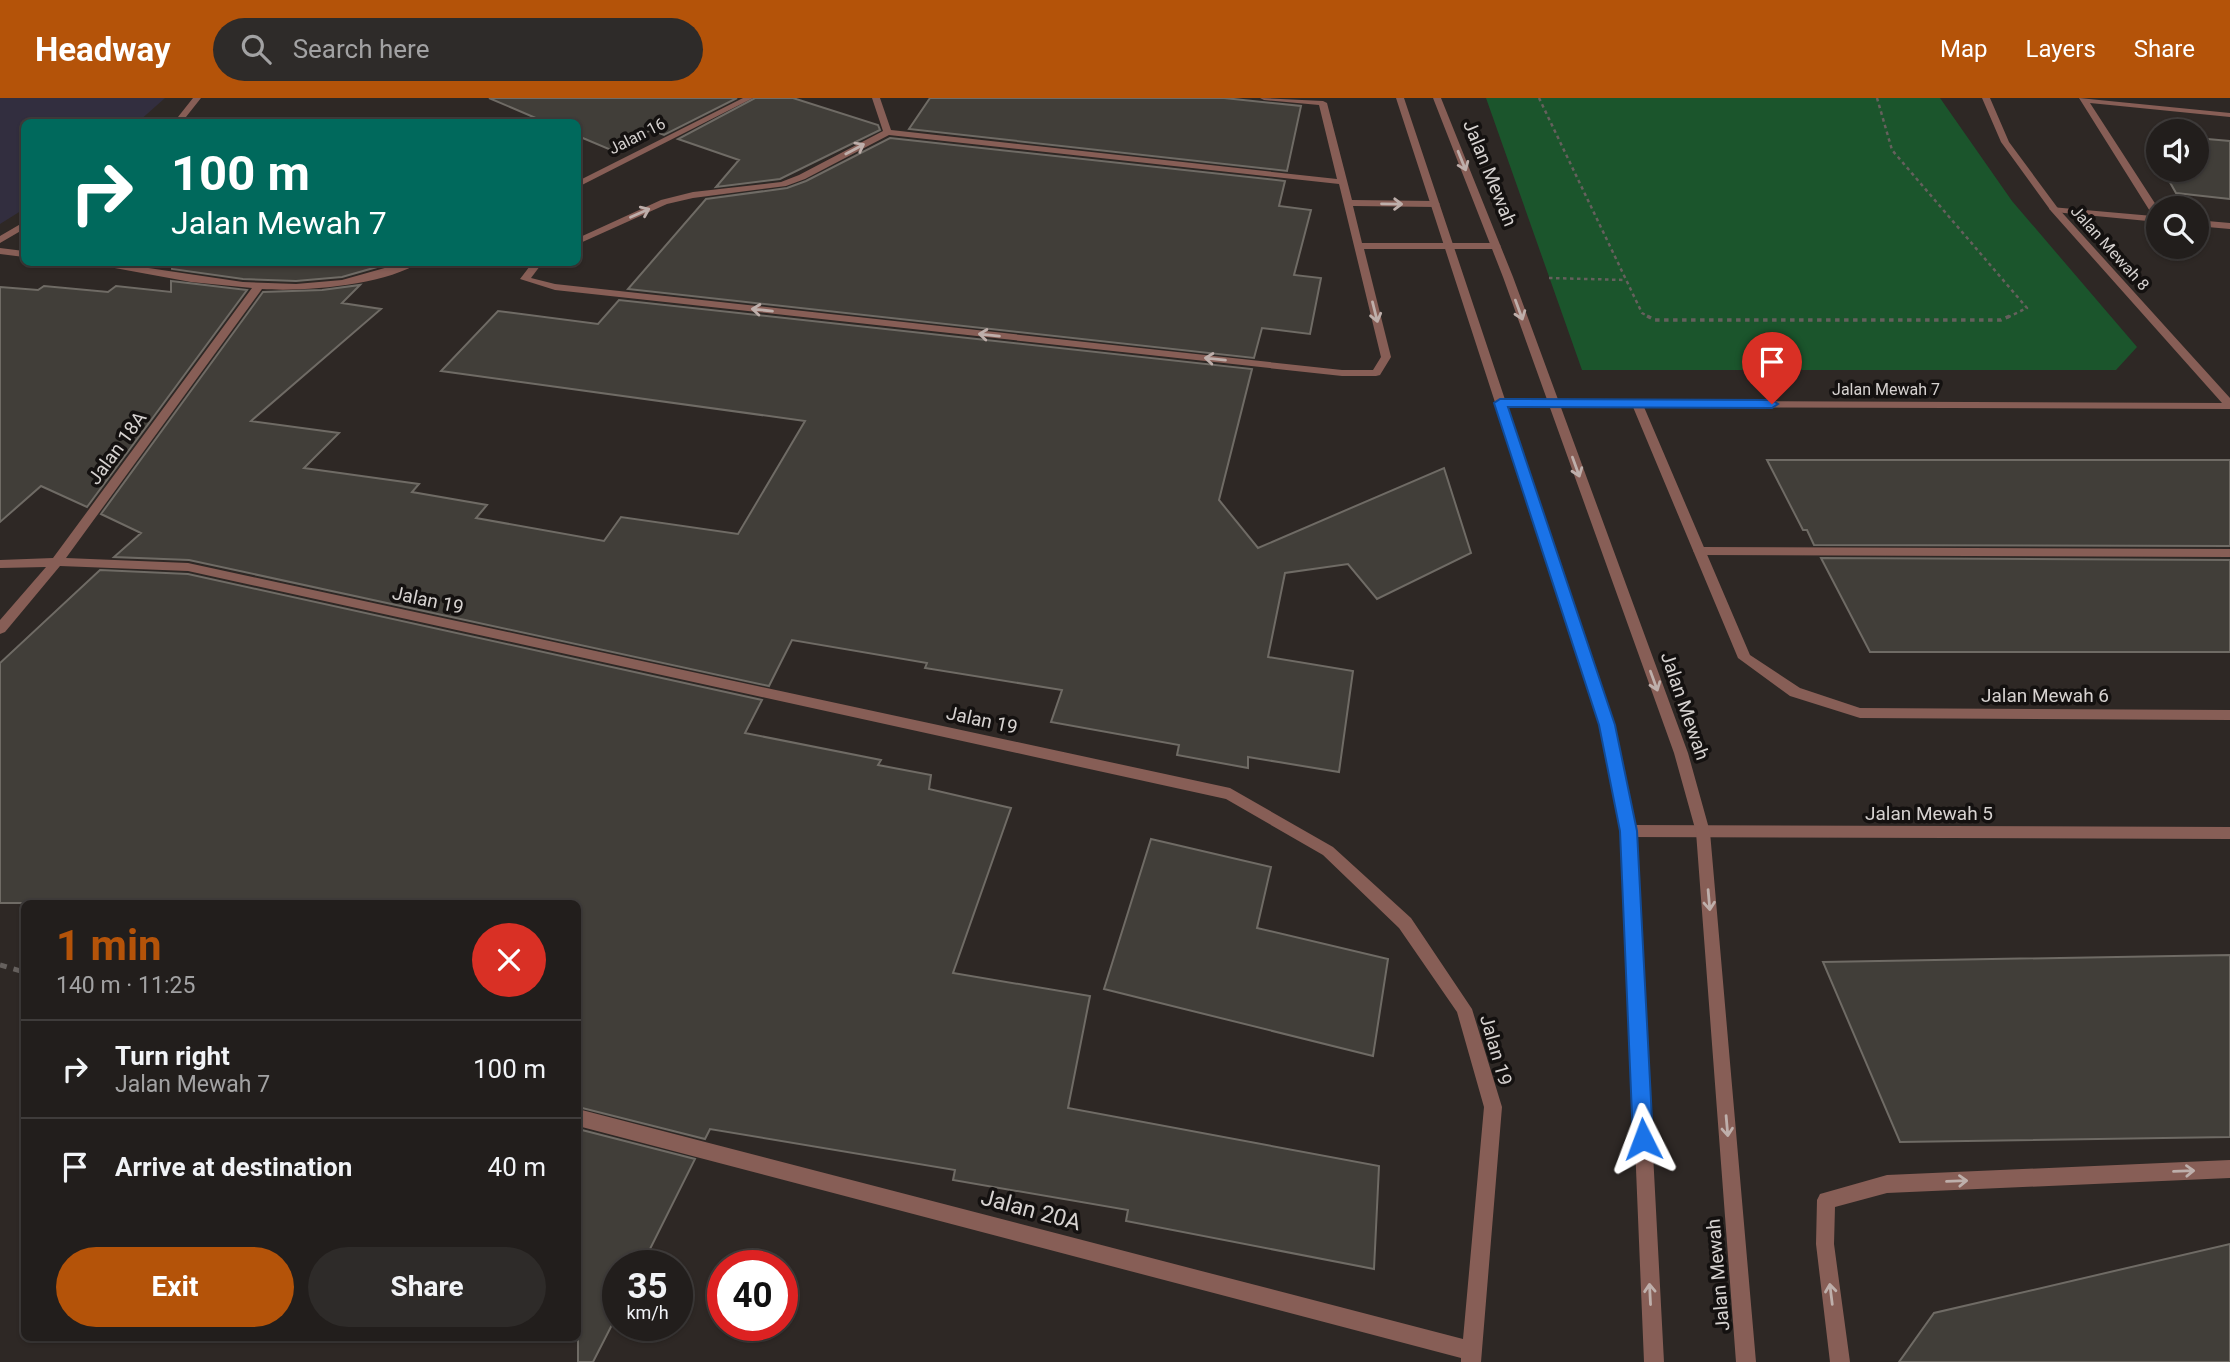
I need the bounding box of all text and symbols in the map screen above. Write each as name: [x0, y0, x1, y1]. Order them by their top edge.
search box: [213, 18, 703, 81]
text: Headway: [35, 30, 171, 69]
icon: search: [237, 30, 275, 68]
text: Search here: [293, 34, 429, 64]
text: Map: [1940, 35, 1988, 63]
text: Layers: [2026, 35, 2096, 63]
text: Share: [2134, 35, 2195, 63]
street label: Jalan 16: [606, 114, 668, 158]
street label: Jalan Mewah: [1458, 116, 1522, 230]
map controls: [2146, 119, 2209, 259]
button: sound: [2146, 119, 2209, 182]
one-way arrow: [844, 142, 865, 155]
text: 100 m: [171, 145, 310, 202]
icon: right: [56, 147, 147, 238]
one-way arrow: [1457, 150, 1470, 172]
button: search: [2146, 196, 2209, 259]
one-way arrow: [1380, 197, 1403, 210]
street label: Jalan Mewah 8: [2067, 202, 2153, 294]
text: Jalan Mewah 7: [171, 204, 387, 242]
one-way arrow: [629, 206, 650, 219]
one-way arrow: [1514, 298, 1527, 320]
one-way arrow: [1369, 300, 1382, 323]
one-way arrow: [752, 303, 774, 316]
one-way arrow: [978, 328, 1000, 341]
pin: [1742, 332, 1802, 404]
icon: arrive: [1753, 343, 1791, 381]
one-way arrow: [1204, 353, 1227, 366]
street label: Jalan Mewah 7: [1832, 380, 1940, 399]
street label: Jalan 18A: [83, 406, 152, 489]
one-way arrow: [1571, 456, 1584, 478]
street label: Jalan 19: [390, 581, 466, 619]
street label: Jalan Mewah: [1656, 649, 1714, 763]
one-way arrow: [1649, 669, 1662, 691]
street label: Jalan Mewah 6: [1981, 684, 2109, 707]
street label: Jalan 19: [944, 701, 1020, 739]
street label: Jalan Mewah 5: [1865, 802, 1993, 825]
one-way arrow: [1703, 888, 1716, 910]
text: 1 min: [56, 921, 162, 970]
button: close: [472, 923, 546, 997]
text: 140 m · 11:25: [56, 972, 195, 999]
street label: Jalan 19: [1475, 1012, 1517, 1088]
text: Turn right: [115, 1041, 230, 1071]
icon: right: [56, 1050, 94, 1088]
text: 100 m: [473, 1054, 546, 1084]
text: Jalan Mewah 7: [115, 1071, 270, 1098]
position arrow: [1606, 1102, 1680, 1176]
one-way arrow: [1721, 1115, 1734, 1137]
icon: arrive: [56, 1148, 94, 1186]
text: Arrive at destination: [115, 1152, 352, 1182]
text: 40 m: [488, 1152, 546, 1182]
one-way arrow: [2172, 1165, 2195, 1178]
one-way arrow: [1945, 1175, 1968, 1188]
street label: Jalan 20A: [978, 1184, 1084, 1236]
street label: Jalan Mewah: [1702, 1218, 1734, 1332]
button: Exit: [56, 1247, 294, 1327]
button: Share: [308, 1247, 546, 1327]
speed limit sign: 40: [707, 1250, 798, 1341]
text: 35: [627, 1266, 668, 1307]
one-way arrow: [1644, 1283, 1657, 1306]
one-way arrow: [1825, 1283, 1838, 1306]
text: km/h: [626, 1302, 669, 1323]

